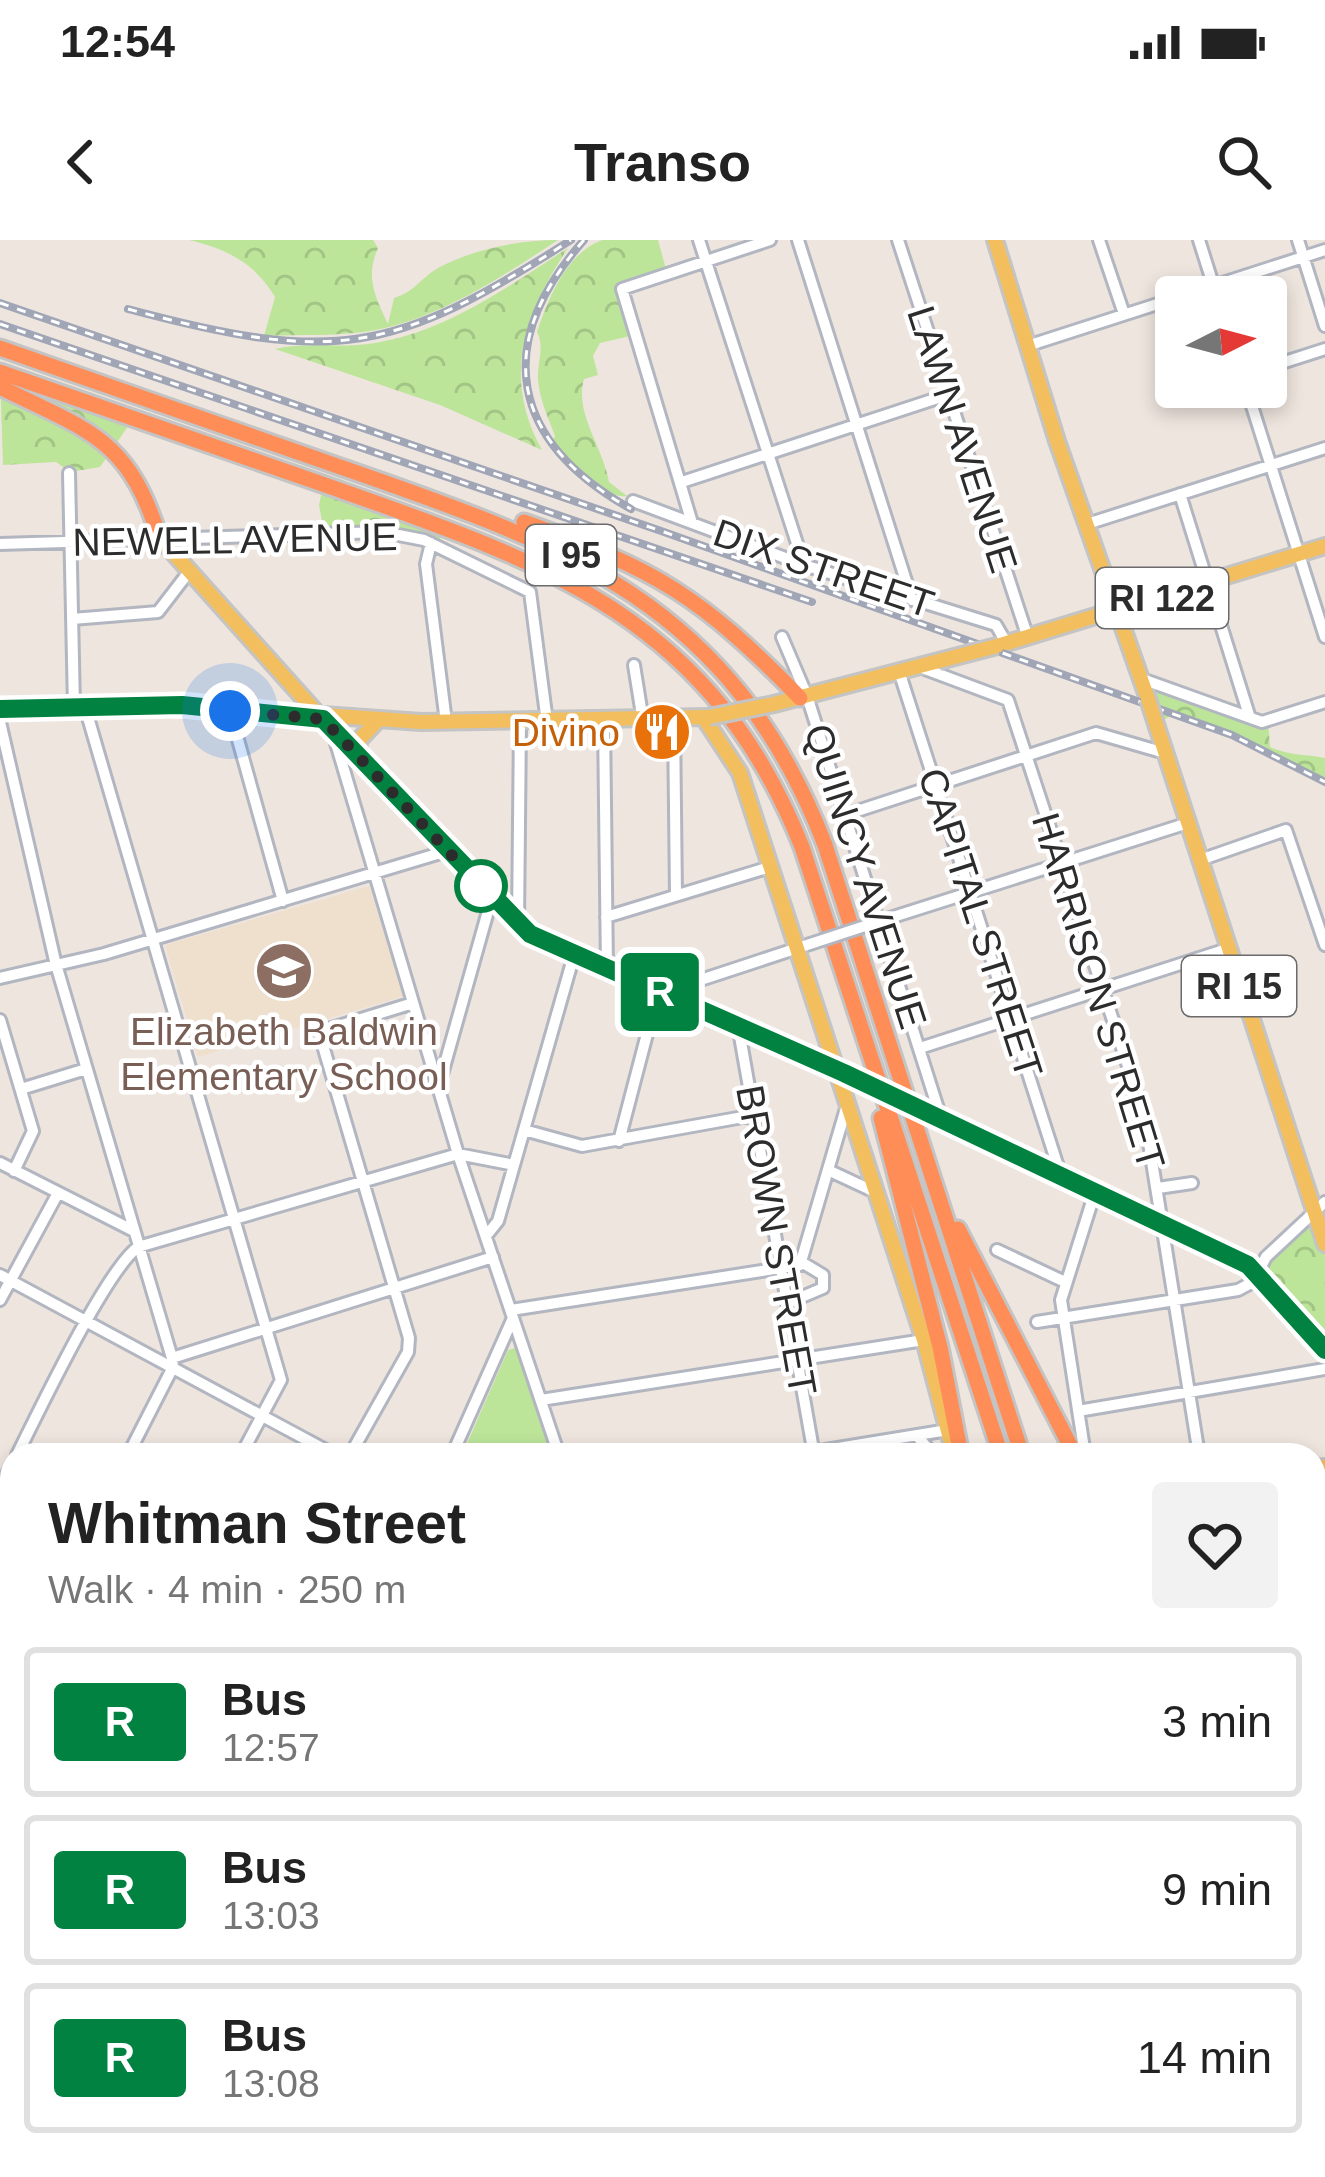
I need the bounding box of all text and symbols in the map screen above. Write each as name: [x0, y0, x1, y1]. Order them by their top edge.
text: 12:54: [60, 16, 175, 67]
icon: back: [48, 129, 114, 195]
icon: search: [1211, 129, 1277, 195]
text: Transo: [574, 132, 751, 192]
north arrow: [1155, 276, 1287, 408]
map controls: [1155, 276, 1287, 408]
street label: LAWN AVENUE: [899, 301, 1026, 578]
street label: DIX STREET: [708, 511, 939, 626]
street label: NEWELL AVENUE: [72, 515, 398, 564]
road number: I 95: [526, 525, 616, 585]
road number: RI 122: [1096, 568, 1228, 628]
your location: [200, 681, 260, 741]
restaurant icon: Divino: [631, 701, 693, 763]
place label: Divino: [512, 711, 620, 754]
street label: QUINCY AVENUE: [796, 719, 935, 1034]
street label: CAPITAL STREET: [910, 763, 1051, 1083]
street label: HARRISON STREET: [1024, 808, 1173, 1175]
unlabelled marker: [456, 861, 506, 911]
school or university icon: Elizabeth Baldwin Elementary School: [253, 940, 315, 1002]
line badge: R: [621, 953, 699, 1031]
road number: RI 15: [1182, 956, 1296, 1016]
text: R: [645, 968, 675, 1015]
place label: Elizabeth Baldwin Elementary School: [120, 1010, 448, 1098]
street label: BROWN STREET: [728, 1082, 825, 1399]
button: heart: [1152, 1482, 1278, 1608]
text: Whitman Street: [48, 1491, 466, 1555]
text: Walk · 4 min · 250 m: [48, 1568, 406, 1611]
text: Bus: [222, 1674, 307, 1725]
text: 3 min: [1162, 1696, 1272, 1747]
text: R: [105, 1698, 135, 1745]
text: 12:57: [222, 1726, 320, 1769]
text: Bus: [222, 1842, 307, 1893]
text: 9 min: [1162, 1864, 1272, 1915]
text: R: [105, 1866, 135, 1913]
text: 13:03: [222, 1894, 320, 1937]
text: Bus: [222, 2010, 307, 2061]
text: 14 min: [1137, 2032, 1272, 2083]
text: R: [105, 2034, 135, 2081]
text: 13:08: [222, 2062, 320, 2105]

